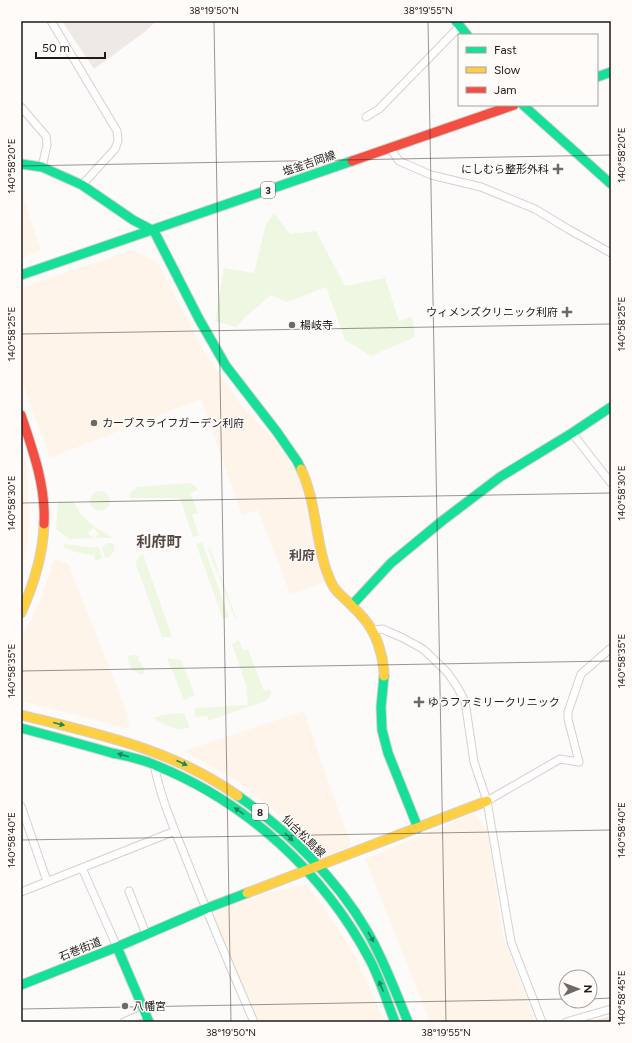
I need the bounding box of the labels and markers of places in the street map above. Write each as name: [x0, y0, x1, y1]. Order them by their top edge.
place label: にしむら整形外科: [461, 163, 549, 176]
marker: にしむら整形外科: [552, 163, 564, 175]
place label: ウィメンズクリニック利府: [426, 306, 558, 319]
marker: ウィメンズクリニック利府: [561, 306, 573, 318]
place label: 楊岐寺: [300, 319, 333, 332]
marker: 楊岐寺: [287, 320, 297, 330]
place label: カーブスライフガーデン利府: [102, 417, 244, 430]
marker: カーブスライフガーデン利府: [89, 418, 99, 428]
marker: ゆうファミリークリニック: [413, 696, 425, 708]
place label: ゆうファミリークリニック: [428, 696, 560, 709]
place label: 八幡宮: [133, 1000, 166, 1013]
marker: 八幡宮: [120, 1001, 130, 1011]

